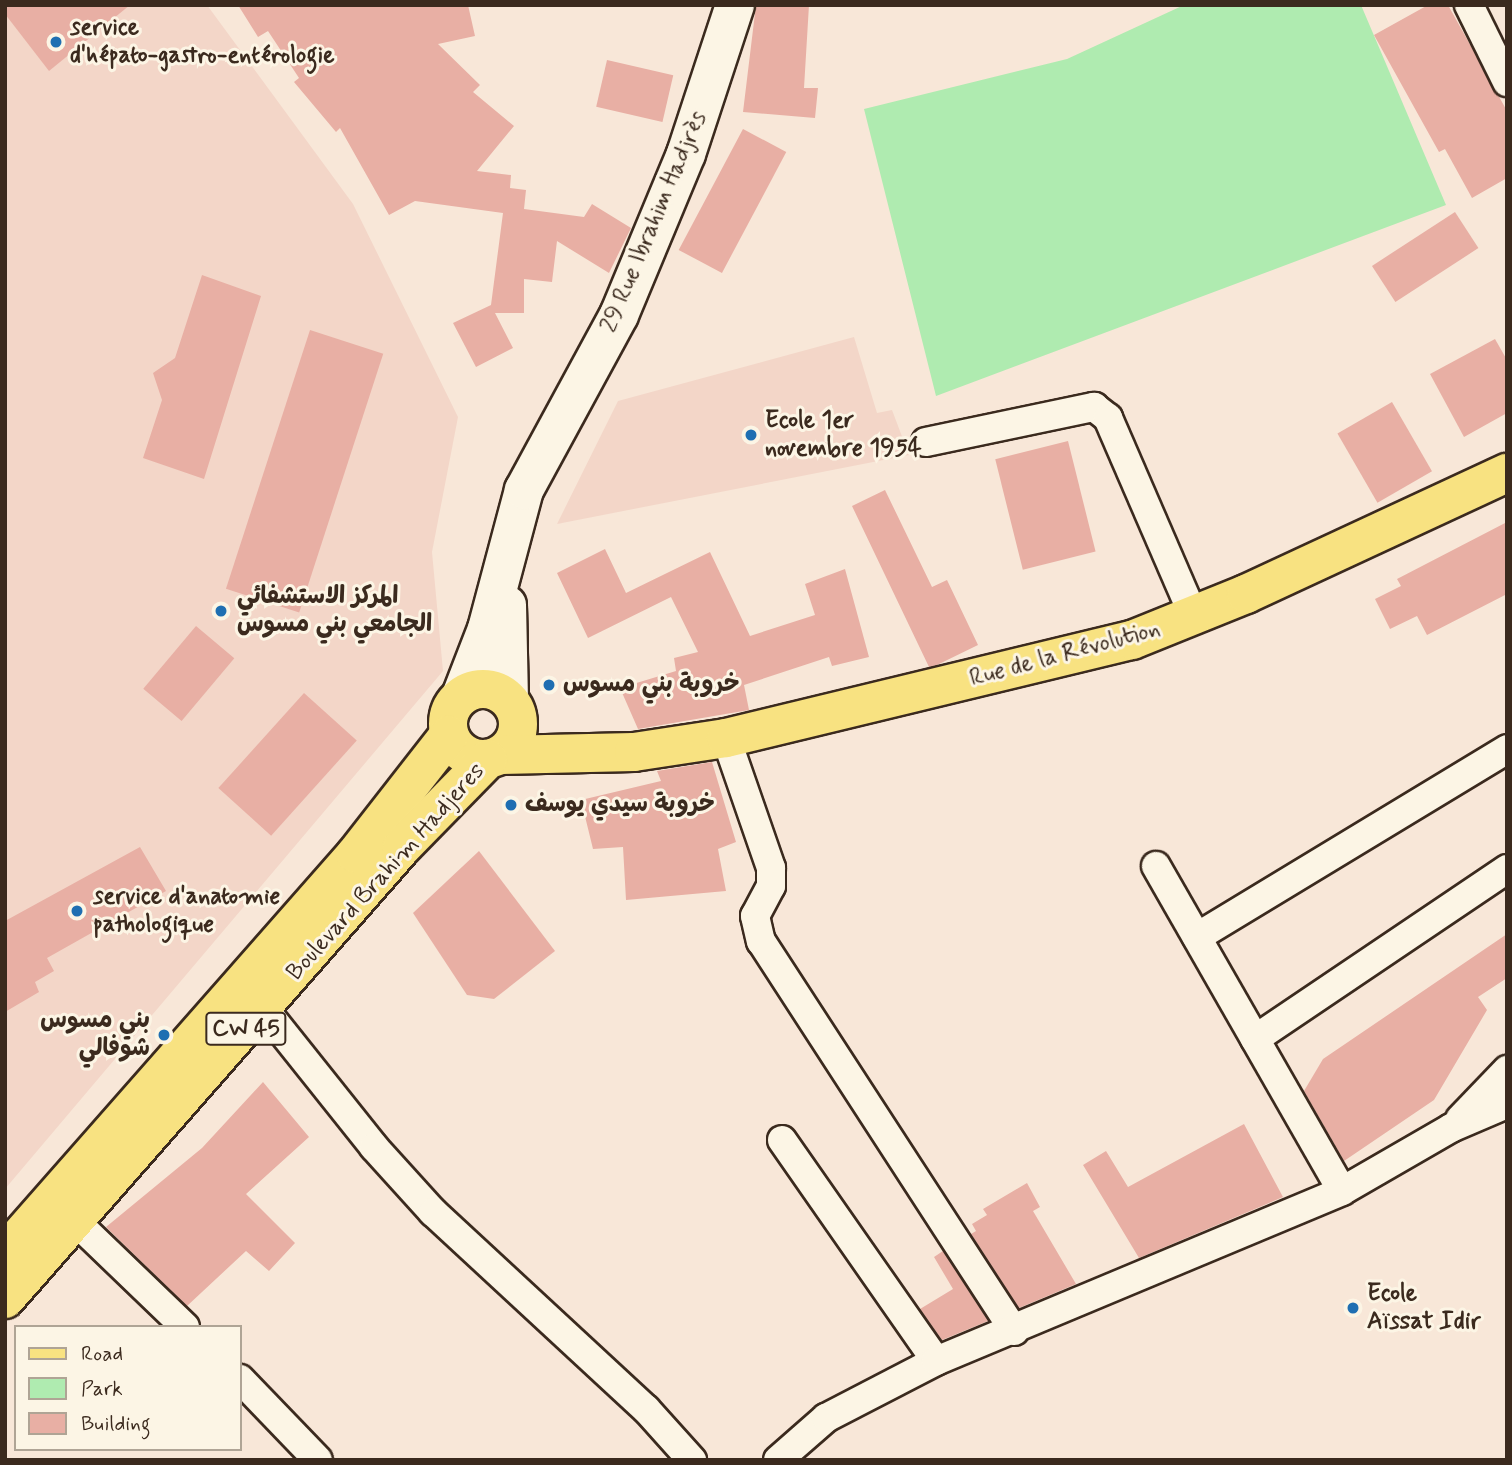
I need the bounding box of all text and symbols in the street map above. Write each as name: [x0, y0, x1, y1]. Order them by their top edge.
place label: service d'hépato-gastro-entérologie: [70, 14, 334, 70]
marker: service d'hépato-gastro-entérologie: [48, 34, 64, 50]
street label: 29 Rue Ibrahim Hadjrès: [594, 106, 714, 338]
place label: Ecole 1er novembre 1954: [765, 407, 922, 463]
marker: Ecole 1er novembre 1954: [743, 427, 759, 443]
place label: المركز الاستشفائي الجامعي بني مسوس: [237, 583, 432, 639]
marker: المركز الاستشفائي الجامعي بني مسوس: [211, 601, 231, 621]
street label: Rue de la Révolution: [968, 615, 1162, 693]
place label: خروبة بني مسوس: [563, 671, 740, 699]
marker: خروبة بني مسوس: [541, 677, 557, 693]
street label: Boulevard Brahim Hadjeres: [285, 762, 487, 982]
place label: خروبة سيدي يوسف: [525, 791, 715, 819]
marker: خروبة سيدي يوسف: [503, 797, 519, 813]
place label: service d'anatomie pathologique: [93, 883, 279, 939]
marker: service d'anatomie pathologique: [67, 901, 87, 921]
place label: بني مسوس شوفالي: [40, 1007, 150, 1063]
road number: CW 45: [204, 1010, 288, 1048]
marker: بني مسوس شوفالي: [156, 1027, 172, 1043]
place label: Ecole Aïssat Idir: [1367, 1280, 1479, 1336]
marker: Ecole Aïssat Idir: [1345, 1300, 1361, 1316]
legend: [14, 1325, 242, 1451]
text: Road: [81, 1340, 123, 1368]
text: Park: [81, 1375, 123, 1403]
text: Building: [81, 1410, 151, 1438]

